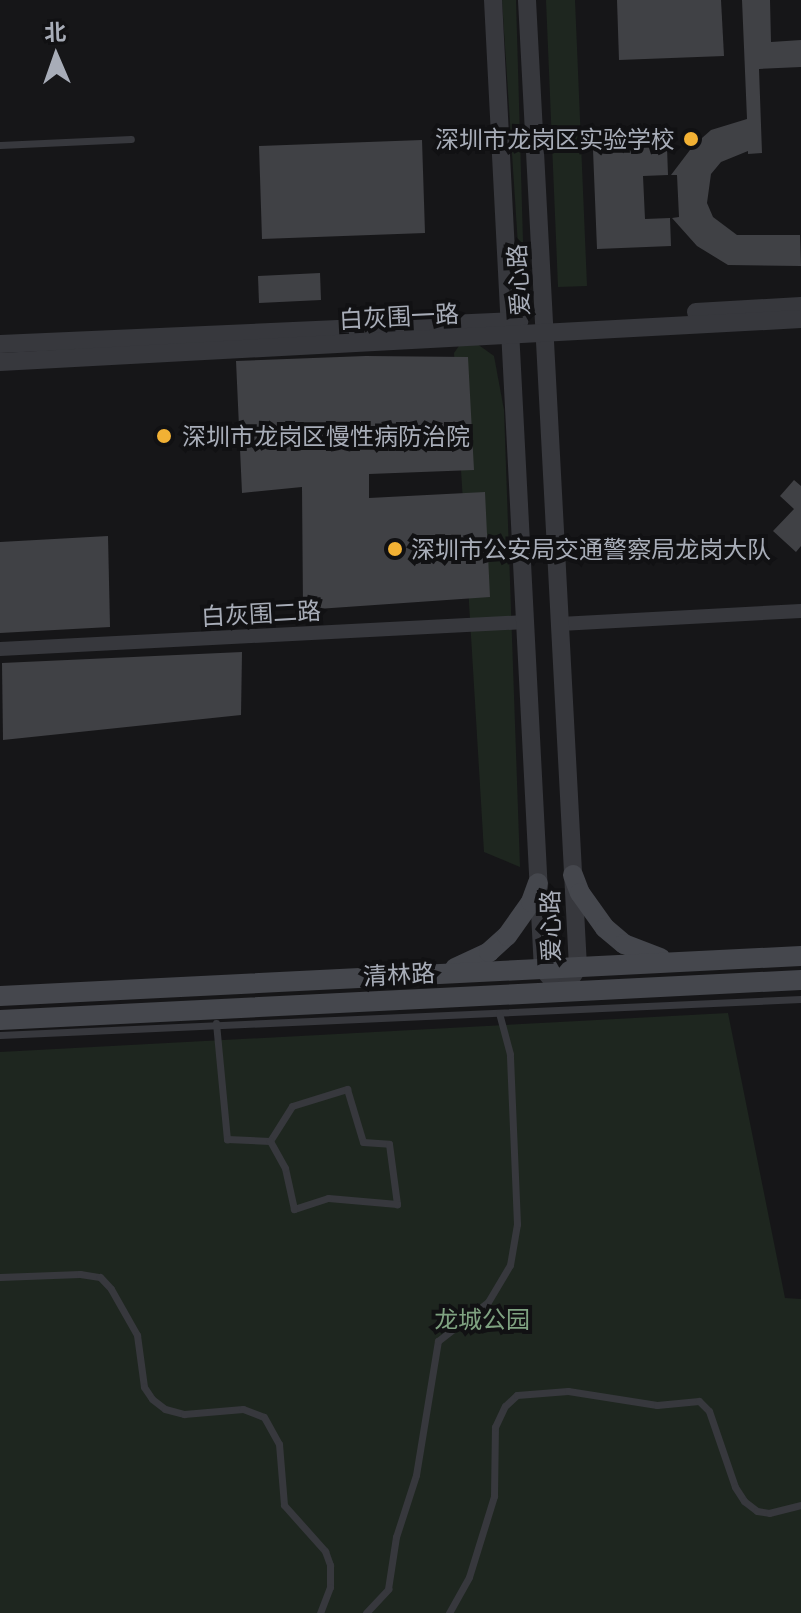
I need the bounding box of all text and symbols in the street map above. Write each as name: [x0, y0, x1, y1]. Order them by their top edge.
north arrow: [16, 16, 96, 96]
text: 北: [44, 18, 67, 45]
place label: 深圳市龙岗区实验学校: [435, 125, 675, 153]
marker: 深圳市龙岗区实验学校: [682, 130, 700, 148]
street label: 爱心路: [502, 243, 534, 317]
street label: 白灰围一路: [338, 298, 460, 334]
place label: 深圳市龙岗区慢性病防治院: [182, 422, 470, 450]
marker: 深圳市龙岗区慢性病防治院: [153, 425, 175, 447]
place label: 深圳市公安局交通警察局龙岗大队: [411, 535, 771, 563]
marker: 深圳市公安局交通警察局龙岗大队: [386, 540, 404, 558]
street label: 白灰围二路: [200, 595, 322, 631]
street label: 爱心路: [535, 890, 565, 962]
street label: 清林路: [362, 958, 436, 990]
park label: 龙城公园: [434, 1305, 530, 1333]

